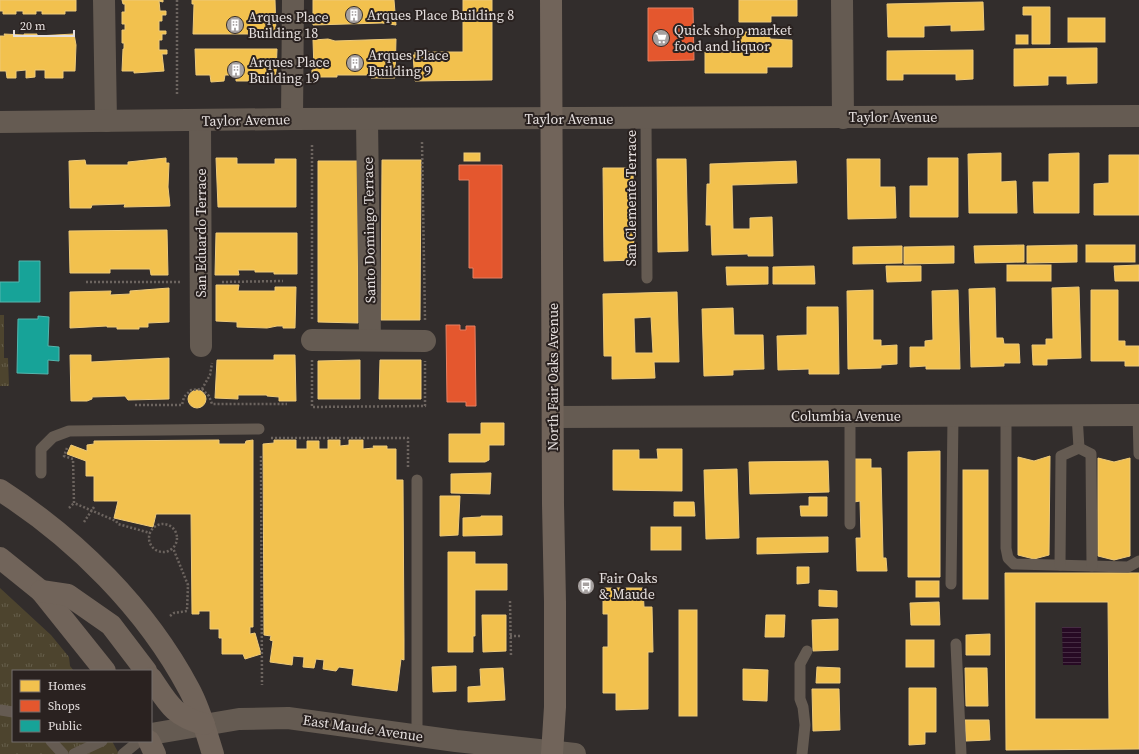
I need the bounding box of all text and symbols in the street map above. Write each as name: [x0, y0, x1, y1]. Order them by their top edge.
building icon: Arques Place Building 8: [344, 5, 364, 25]
place label: Arques Place Building 8: [367, 5, 514, 25]
place label: Arques Place Building 18: [248, 7, 329, 43]
scale bar: [14, 12, 74, 38]
building icon: Arques Place Building 18: [225, 15, 245, 35]
text: 20 m: [20, 18, 46, 34]
place label: Quick shop market food and liquor: [674, 20, 792, 56]
supermarket icon: Quick shop market food and liquor: [651, 28, 671, 48]
place label: Arques Place Building 9: [368, 45, 449, 81]
place label: Arques Place Building 19: [249, 52, 330, 88]
building icon: Arques Place Building 9: [345, 53, 365, 73]
building icon: Arques Place Building 19: [226, 60, 246, 80]
street label: Taylor Avenue: [849, 107, 937, 127]
street label: Taylor Avenue: [201, 109, 291, 131]
street label: Taylor Avenue: [525, 109, 613, 129]
street label: San Clemente Terrace: [621, 130, 641, 266]
street label: Santo Domingo Terrace: [358, 157, 380, 303]
street label: San Eduardo Terrace: [191, 168, 211, 298]
street label: North Fair Oaks Avenue: [543, 303, 563, 451]
street label: Columbia Avenue: [791, 406, 901, 426]
place label: Fair Oaks & Maude: [599, 568, 658, 604]
bus stop icon: Fair Oaks & Maude: [576, 576, 596, 596]
legend: [12, 670, 152, 742]
text: Homes: [48, 678, 86, 694]
text: Shops: [48, 698, 80, 714]
street label: East Maude Avenue: [302, 710, 424, 746]
text: Public: [48, 718, 82, 734]

